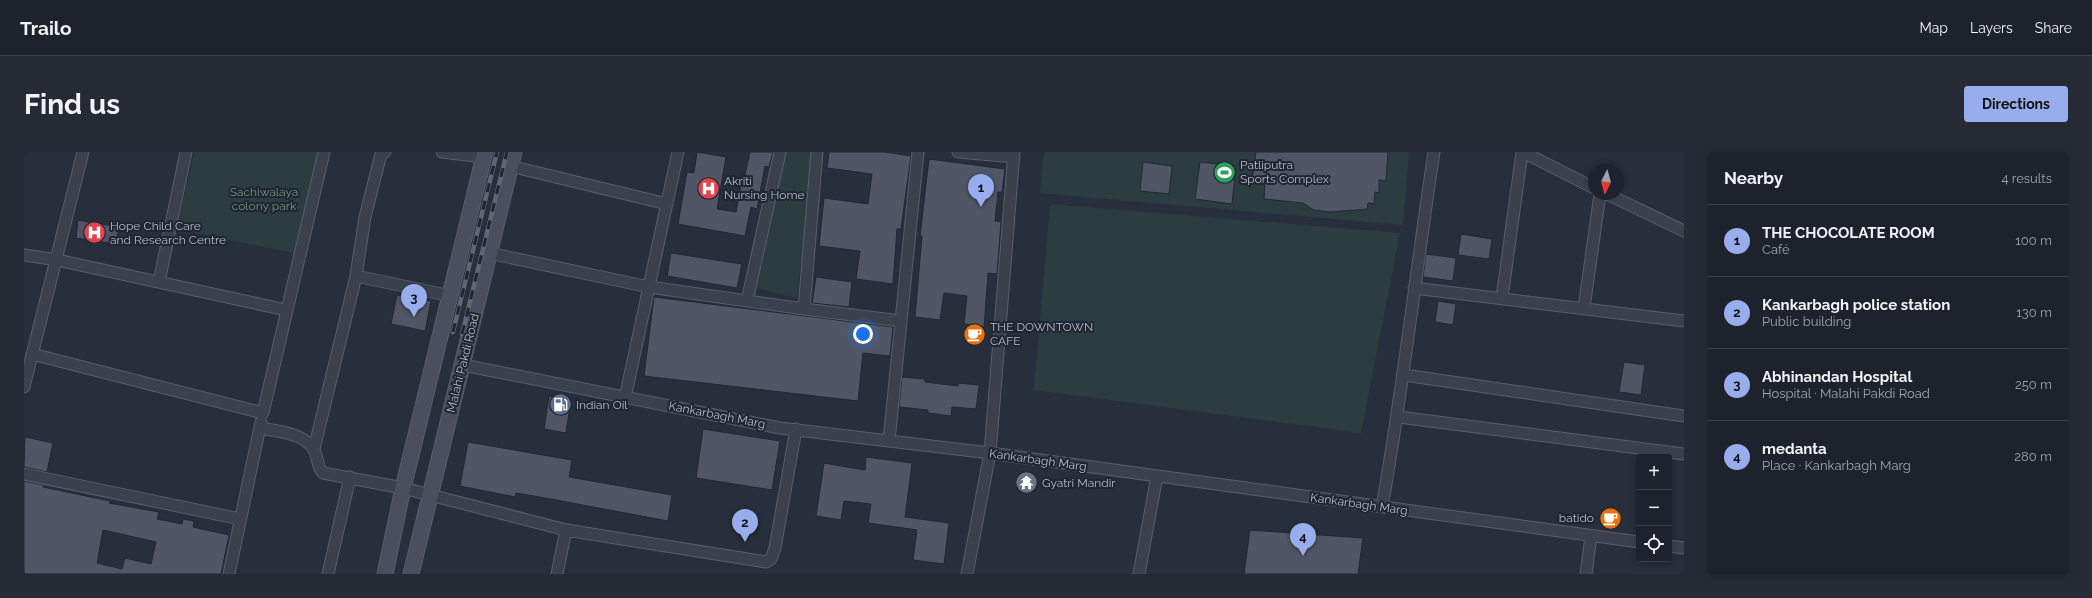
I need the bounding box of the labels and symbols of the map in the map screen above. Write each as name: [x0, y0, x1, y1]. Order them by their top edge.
place label: Patliputra Sports Complex: [1240, 158, 1329, 186]
sports icon: Patliputra Sports Complex: [1212, 159, 1238, 185]
north arrow: [1588, 164, 1624, 200]
place label: Akriti Nursing Home: [724, 174, 804, 202]
pin: 1: [968, 174, 994, 207]
hospital icon: Akriti Nursing Home: [695, 175, 721, 201]
park label: Sachiwalaya colony park: [230, 185, 298, 213]
place label: Hope Child Care and Research Centre: [110, 219, 226, 247]
hospital icon: Hope Child Care and Research Centre: [81, 220, 107, 246]
pin: 3: [401, 284, 427, 317]
street label: Malahi Pakdi Road: [444, 312, 482, 414]
place label: THE DOWNTOWN CAFE: [990, 320, 1093, 348]
cafe icon: THE DOWNTOWN CAFE: [961, 321, 987, 347]
your location: [853, 324, 873, 344]
fuel station icon: Indian Oil: [548, 392, 574, 418]
place label: Indian Oil: [576, 398, 628, 412]
street label: Kankarbagh Marg: [667, 399, 767, 431]
street label: Kankarbagh Marg: [988, 446, 1088, 474]
temple icon: Gyatri Mandir: [1013, 470, 1039, 496]
place label: Gyatri Mandir: [1042, 476, 1116, 490]
street label: Kankarbagh Marg: [1309, 490, 1409, 518]
cafe icon: batido: [1597, 505, 1623, 531]
pin: 2: [732, 509, 758, 542]
place label: batido: [1559, 511, 1594, 525]
pin: 4: [1290, 523, 1316, 556]

